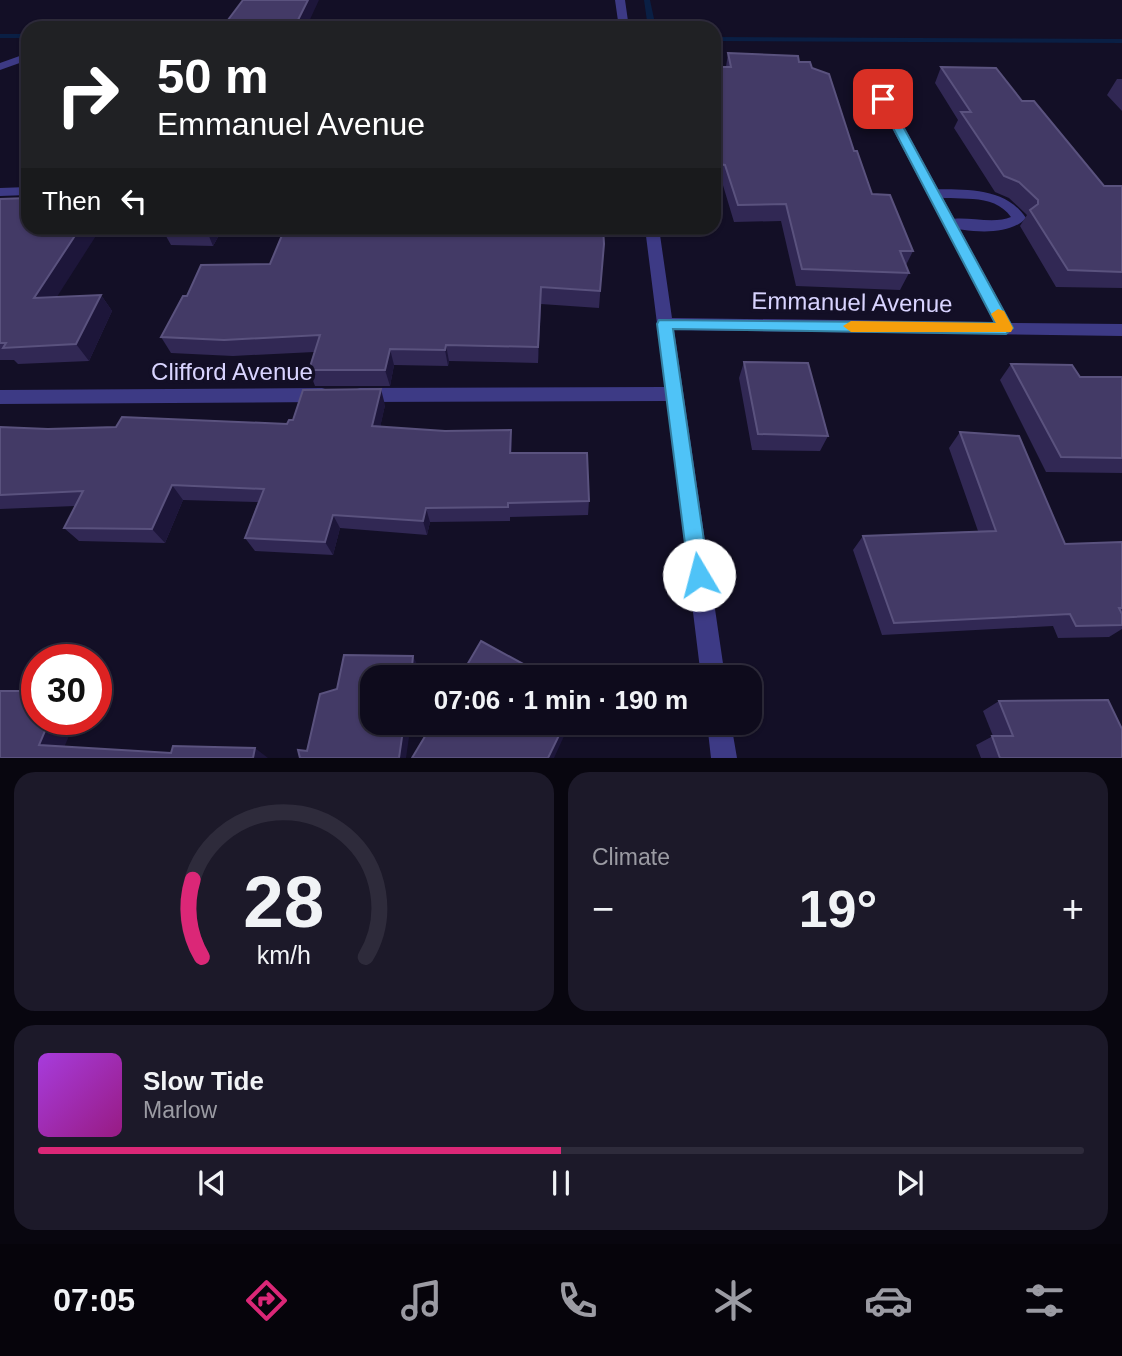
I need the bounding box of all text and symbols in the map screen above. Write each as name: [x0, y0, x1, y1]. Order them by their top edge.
icon: right: [42, 49, 133, 140]
text: 50 m: [157, 49, 269, 103]
pin: [853, 69, 913, 129]
icon: arrive: [864, 80, 902, 118]
text: Emmanuel Avenue: [157, 106, 425, 142]
icon: left: [115, 182, 153, 220]
text: Then: [42, 186, 101, 216]
street label: Emmanuel Avenue: [751, 287, 953, 317]
street label: Clifford Avenue: [151, 358, 313, 385]
position arrow: [662, 538, 736, 612]
speed limit sign: 30: [21, 644, 112, 735]
text: 07:06 · 1 min · 190 m: [434, 685, 688, 715]
text: Climate: [592, 844, 670, 870]
text: 28: [244, 862, 324, 943]
text: 19°: [799, 880, 877, 938]
text: −: [592, 888, 614, 930]
text: +: [1062, 888, 1084, 930]
text: km/h: [257, 941, 311, 969]
text: Slow Tide: [143, 1066, 264, 1096]
text: Marlow: [143, 1097, 217, 1123]
icon: previous: [193, 1164, 231, 1202]
icon: pause: [542, 1164, 580, 1202]
icon: next: [891, 1164, 929, 1202]
icon: directions: [242, 1276, 291, 1325]
icon: music: [397, 1276, 446, 1325]
icon: phone: [553, 1276, 602, 1325]
icon: climate: [709, 1276, 758, 1325]
icon: car: [864, 1276, 913, 1325]
icon: filters: [1020, 1276, 1069, 1325]
text: 07:05: [53, 1282, 135, 1318]

